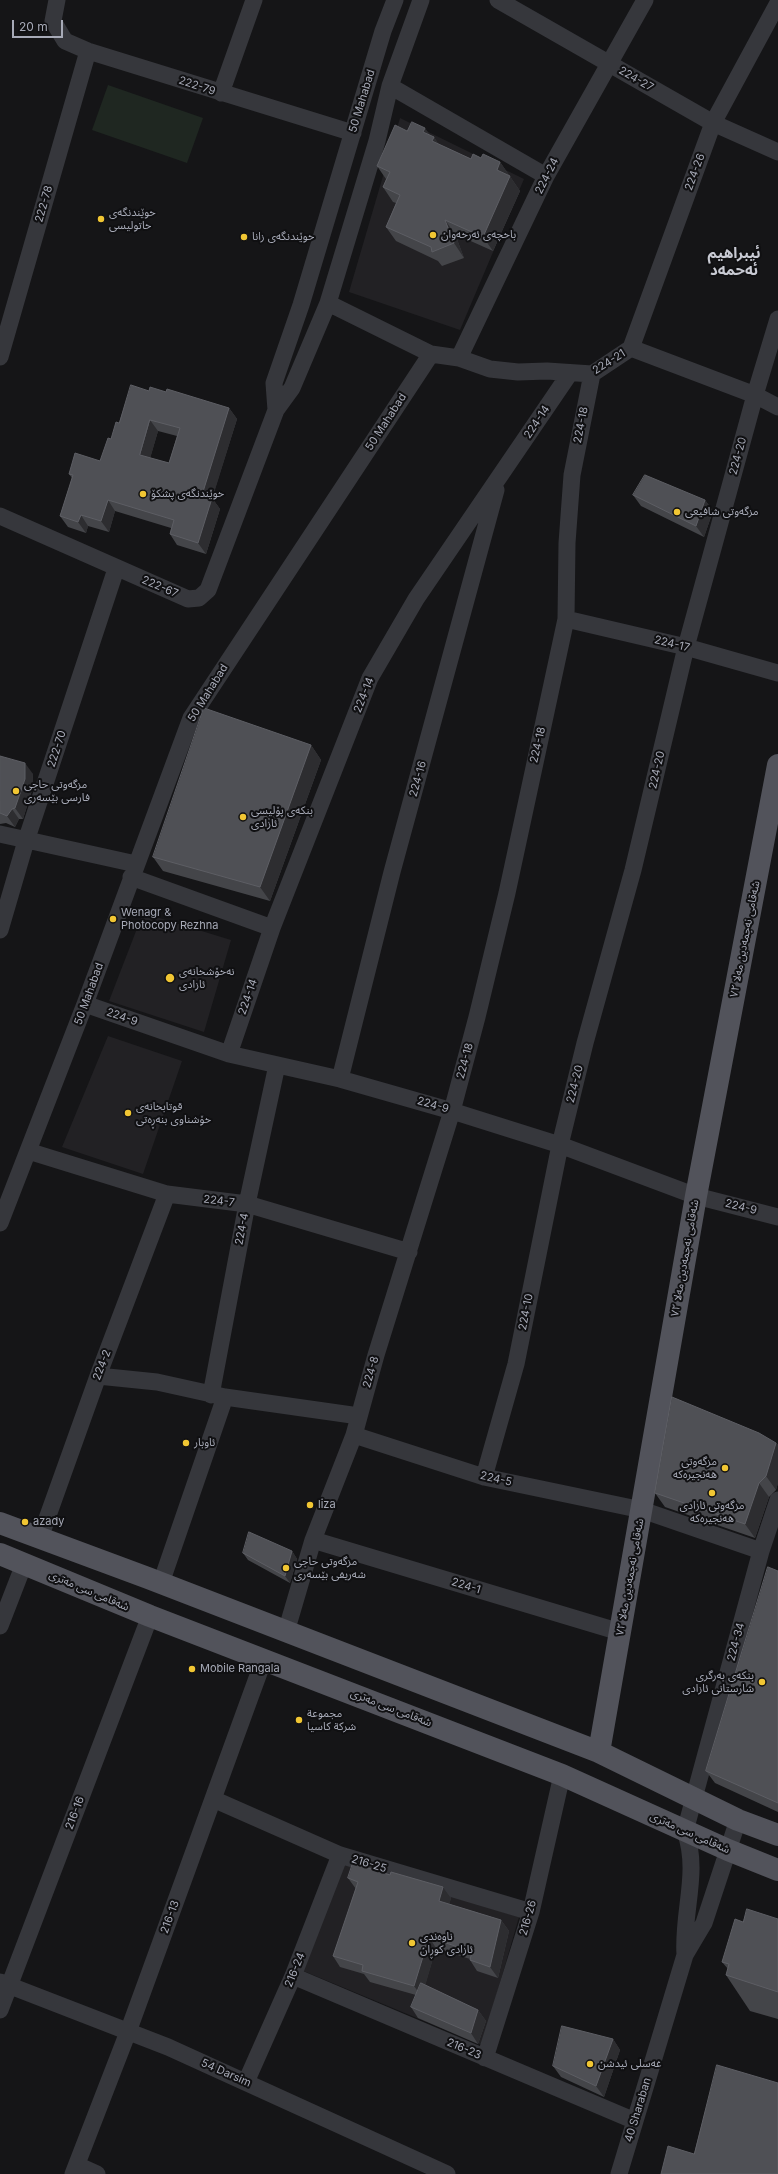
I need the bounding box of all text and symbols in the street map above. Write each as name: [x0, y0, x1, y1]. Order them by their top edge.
scale bar: [14, 12, 65, 38]
text: 20 m: [19, 19, 48, 34]
street label: 224-27: [616, 64, 656, 94]
street label: 50 Mahabad: [346, 68, 378, 134]
street label: 222-79: [177, 74, 217, 98]
street label: 224-26: [682, 152, 708, 192]
street label: 224-24: [532, 156, 562, 196]
street label: 222-78: [32, 184, 56, 224]
place label: خوێندنگەی خاتولیسی: [109, 206, 156, 232]
marker: خوێندنگەی خاتولیسی: [96, 214, 106, 224]
place label: باخچەی ئەرخەوان: [441, 228, 516, 242]
place label: خوێندنگەی زانا: [252, 230, 314, 244]
marker: باخچەی ئەرخەوان: [428, 230, 438, 240]
marker: خوێندنگەی زانا: [239, 232, 249, 242]
district label: ئیبراهیم ئەحمەد: [708, 244, 760, 279]
street label: 224-21: [590, 347, 628, 377]
street label: 50 Mahabad: [363, 391, 409, 453]
street label: 224-14: [521, 403, 553, 441]
street label: 224-18: [571, 406, 591, 444]
street label: 224-20: [727, 436, 749, 476]
place label: خوێندنگەی پشکۆ: [151, 487, 224, 501]
marker: خوێندنگەی پشکۆ: [138, 489, 148, 499]
place label: مزگەوتی شافیعی: [685, 505, 759, 519]
marker: مزگەوتی شافیعی: [672, 507, 682, 517]
street label: 222-67: [140, 573, 180, 601]
street label: 224-17: [653, 633, 691, 655]
street label: 50 Mahabad: [185, 662, 231, 724]
street label: 224-14: [351, 675, 377, 715]
street label: 224-18: [527, 726, 549, 764]
street label: 222-70: [45, 729, 69, 769]
street label: 224-20: [646, 750, 668, 790]
street label: 224-16: [407, 760, 429, 798]
place label: مزگەوتی حاجی فارسی بێسەری: [24, 778, 90, 804]
marker: مزگەوتی حاجی فارسی بێسەری: [11, 786, 21, 796]
place label: بنکەی پۆلیسی ئازادی: [251, 804, 313, 830]
marker: بنکەی پۆلیسی ئازادی: [238, 812, 248, 822]
street label: شەقامی نەجمەدین مەلا ٧٢: [727, 880, 763, 998]
place label: Wenagr & Photocopy Rezhna: [121, 906, 218, 932]
marker: Wenagr & Photocopy Rezhna: [108, 914, 118, 924]
street label: 50 Mahabad: [72, 961, 106, 1027]
place label: نەخۆشخانەی ئازادی: [179, 965, 234, 991]
marker: نەخۆشخانەی ئازادی: [164, 972, 176, 984]
street label: 224-14: [236, 977, 260, 1017]
street label: 224-9: [105, 1006, 139, 1028]
street label: 224-18: [454, 1042, 476, 1080]
street label: 224-20: [564, 1064, 586, 1104]
street label: 224-9: [416, 1094, 450, 1116]
place label: قوتابخانەی خۆشناوی بنەڕەتی: [136, 1100, 211, 1126]
marker: قوتابخانەی خۆشناوی بنەڕەتی: [123, 1108, 133, 1118]
street label: 224-7: [203, 1193, 235, 1209]
street label: 224-9: [724, 1197, 758, 1217]
street label: شەقامی نەجمەدین مەلا ٧٢: [668, 1199, 702, 1317]
street label: 224-4: [232, 1212, 252, 1246]
street label: 224-10: [516, 1293, 536, 1331]
street label: 224-2: [90, 1348, 114, 1382]
street label: 224-8: [360, 1355, 382, 1389]
place label: ئاوبار: [194, 1436, 215, 1450]
marker: ئاوبار: [181, 1438, 191, 1448]
place label: مزگەوتی ھەنجیرەکە: [673, 1455, 717, 1481]
marker: مزگەوتی ھەنجیرەکە: [720, 1463, 730, 1473]
street label: 224-5: [479, 1469, 513, 1489]
marker: مزگه‌وتی ئازادی هه‌نجیره‌که: [707, 1488, 717, 1498]
place label: liza: [318, 1498, 336, 1512]
place label: مزگه‌وتی ئازادی هه‌نجیره‌که: [679, 1499, 745, 1525]
marker: liza: [305, 1500, 315, 1510]
place label: azady: [33, 1515, 64, 1529]
marker: azady: [20, 1517, 30, 1527]
street label: شەقامی نەجمەدین مەلا ٧٢: [613, 1518, 647, 1636]
place label: مزگەوتی حاجی شەریفی بێسەری: [294, 1555, 366, 1581]
marker: مزگەوتی حاجی شەریفی بێسەری: [281, 1563, 291, 1573]
street label: شەقامی سی مەتری: [47, 1568, 131, 1614]
street label: 224-1: [450, 1575, 482, 1597]
street label: 224-34: [725, 1621, 747, 1663]
place label: Mobile Rangala: [200, 1662, 280, 1676]
marker: Mobile Rangala: [187, 1664, 197, 1674]
place label: بنکەی بەرگری شارستانی ئازادی: [682, 1669, 754, 1695]
marker: بنکەی بەرگری شارستانی ئازادی: [757, 1677, 767, 1687]
street label: شەقامی سی مەتری: [348, 1686, 434, 1730]
place label: مجموعة شرکة کاسیا: [307, 1707, 356, 1733]
marker: مجموعة شرکة کاسیا: [294, 1715, 304, 1725]
street label: 216-16: [63, 1795, 87, 1831]
street label: شەقامی سی مەتری: [648, 1809, 732, 1857]
street label: 216-25: [350, 1852, 388, 1876]
street label: 216-13: [158, 1899, 182, 1935]
street label: 216-26: [517, 1899, 539, 1937]
place label: ناوەندی ئازادی کوڕان: [420, 1930, 473, 1956]
marker: ناوەندی ئازادی کوڕان: [407, 1938, 417, 1948]
street label: 216-24: [282, 1951, 308, 1989]
street label: 216-23: [445, 2036, 483, 2062]
street label: 54 Darsim: [199, 2056, 253, 2090]
place label: غەسلی ئیدشن: [598, 2057, 662, 2071]
marker: غەسلی ئیدشن: [585, 2059, 595, 2069]
street label: 40 Sharaban: [622, 2076, 654, 2144]

